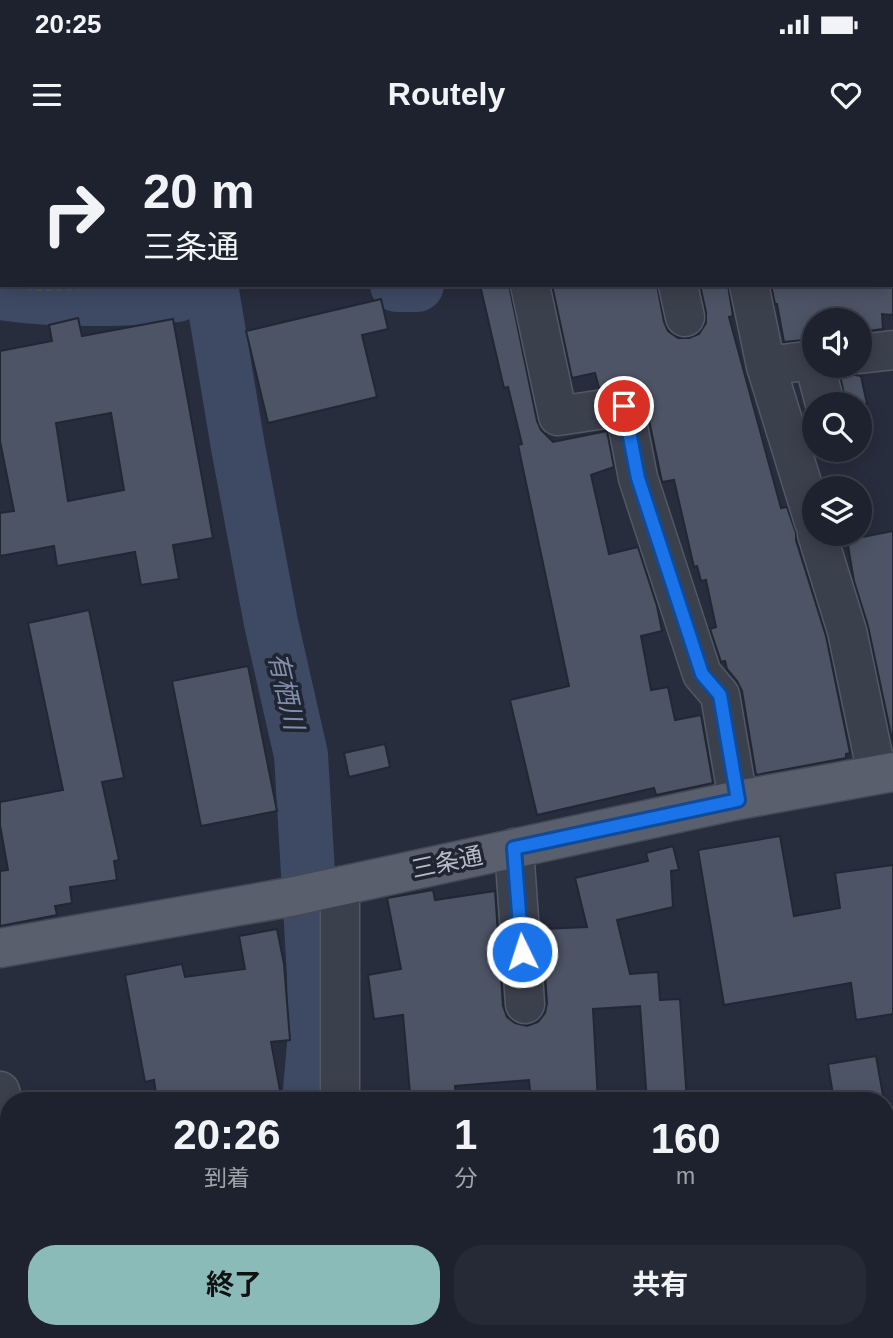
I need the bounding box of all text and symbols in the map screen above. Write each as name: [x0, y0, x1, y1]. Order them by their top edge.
text: 20:25: [35, 9, 102, 39]
icon: menu: [28, 76, 66, 114]
text: Routely: [388, 76, 505, 112]
icon: heart: [827, 76, 865, 114]
text: 20 m: [143, 164, 255, 218]
icon: right: [28, 168, 119, 259]
text: 三条通: [143, 229, 239, 265]
map controls: [802, 308, 872, 546]
button: sound: [802, 308, 872, 378]
pin: [594, 376, 654, 436]
icon: arrive: [605, 387, 643, 425]
button: search: [802, 392, 872, 462]
button: layers: [802, 476, 872, 546]
water label: 有栖川: [263, 650, 310, 735]
street label: 三条通: [409, 841, 485, 883]
position arrow: [485, 915, 559, 989]
text: 20:26: [173, 1111, 281, 1158]
text: 1: [454, 1111, 477, 1158]
text: 160: [651, 1115, 721, 1162]
text: m: [676, 1163, 695, 1189]
text: 到着: [204, 1165, 250, 1191]
text: 分: [454, 1165, 477, 1191]
button: 終了: [28, 1245, 440, 1325]
button: 共有: [454, 1245, 866, 1325]

